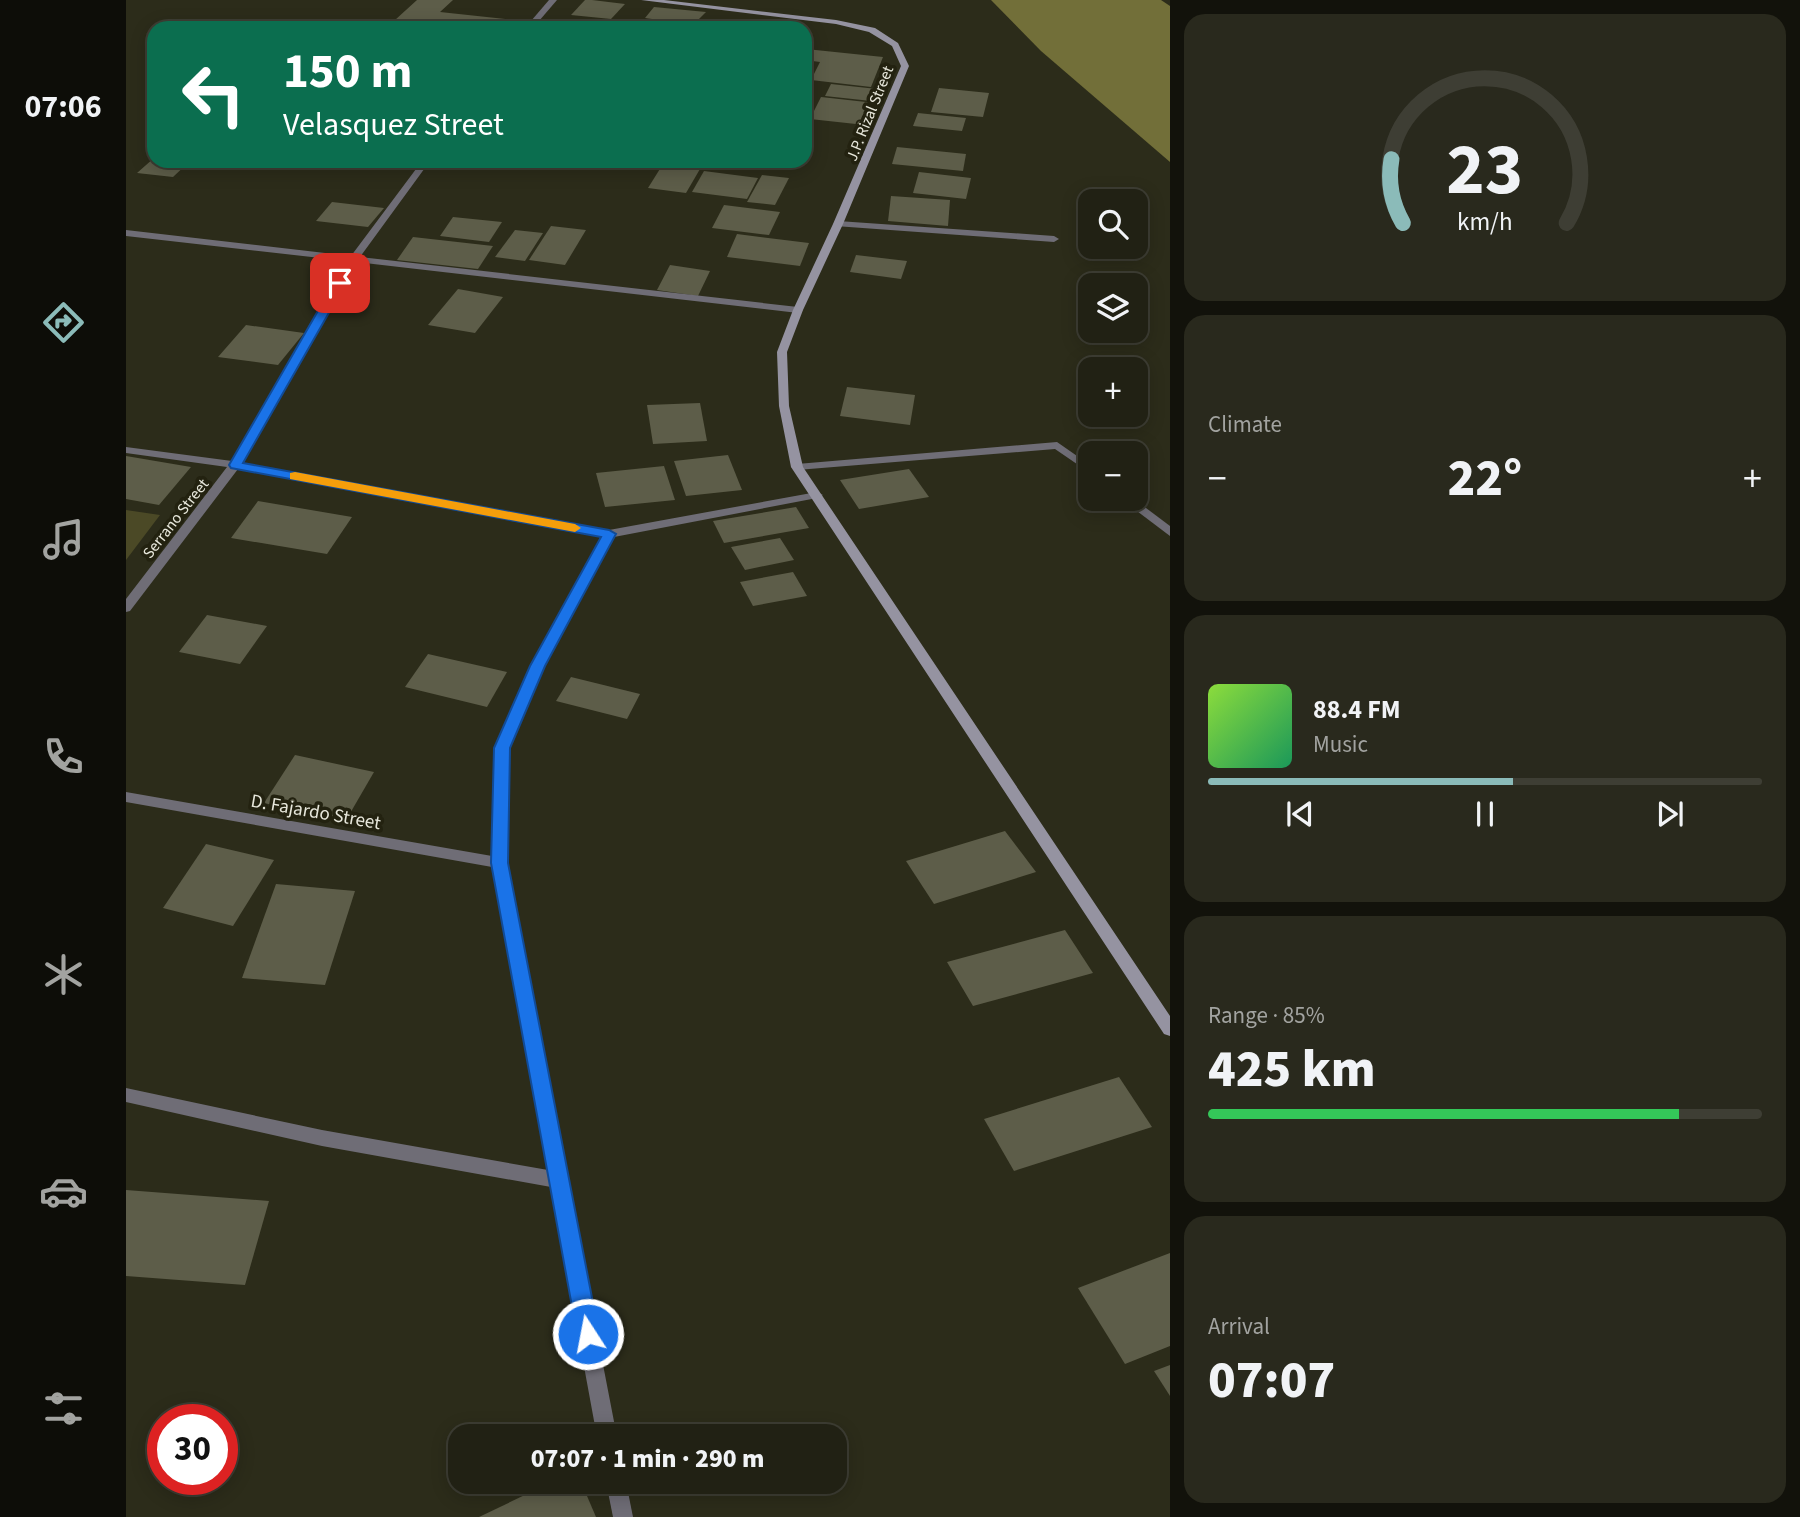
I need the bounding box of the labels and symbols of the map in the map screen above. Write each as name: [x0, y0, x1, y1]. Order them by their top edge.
street label: J.P. Rizal Street: [841, 62, 899, 164]
pin: [310, 253, 370, 313]
street label: Serrano Street: [138, 474, 214, 563]
street label: D. Fajardo Street: [249, 788, 383, 837]
position arrow: [551, 1297, 625, 1371]
speed limit sign: 30: [147, 1404, 238, 1495]

